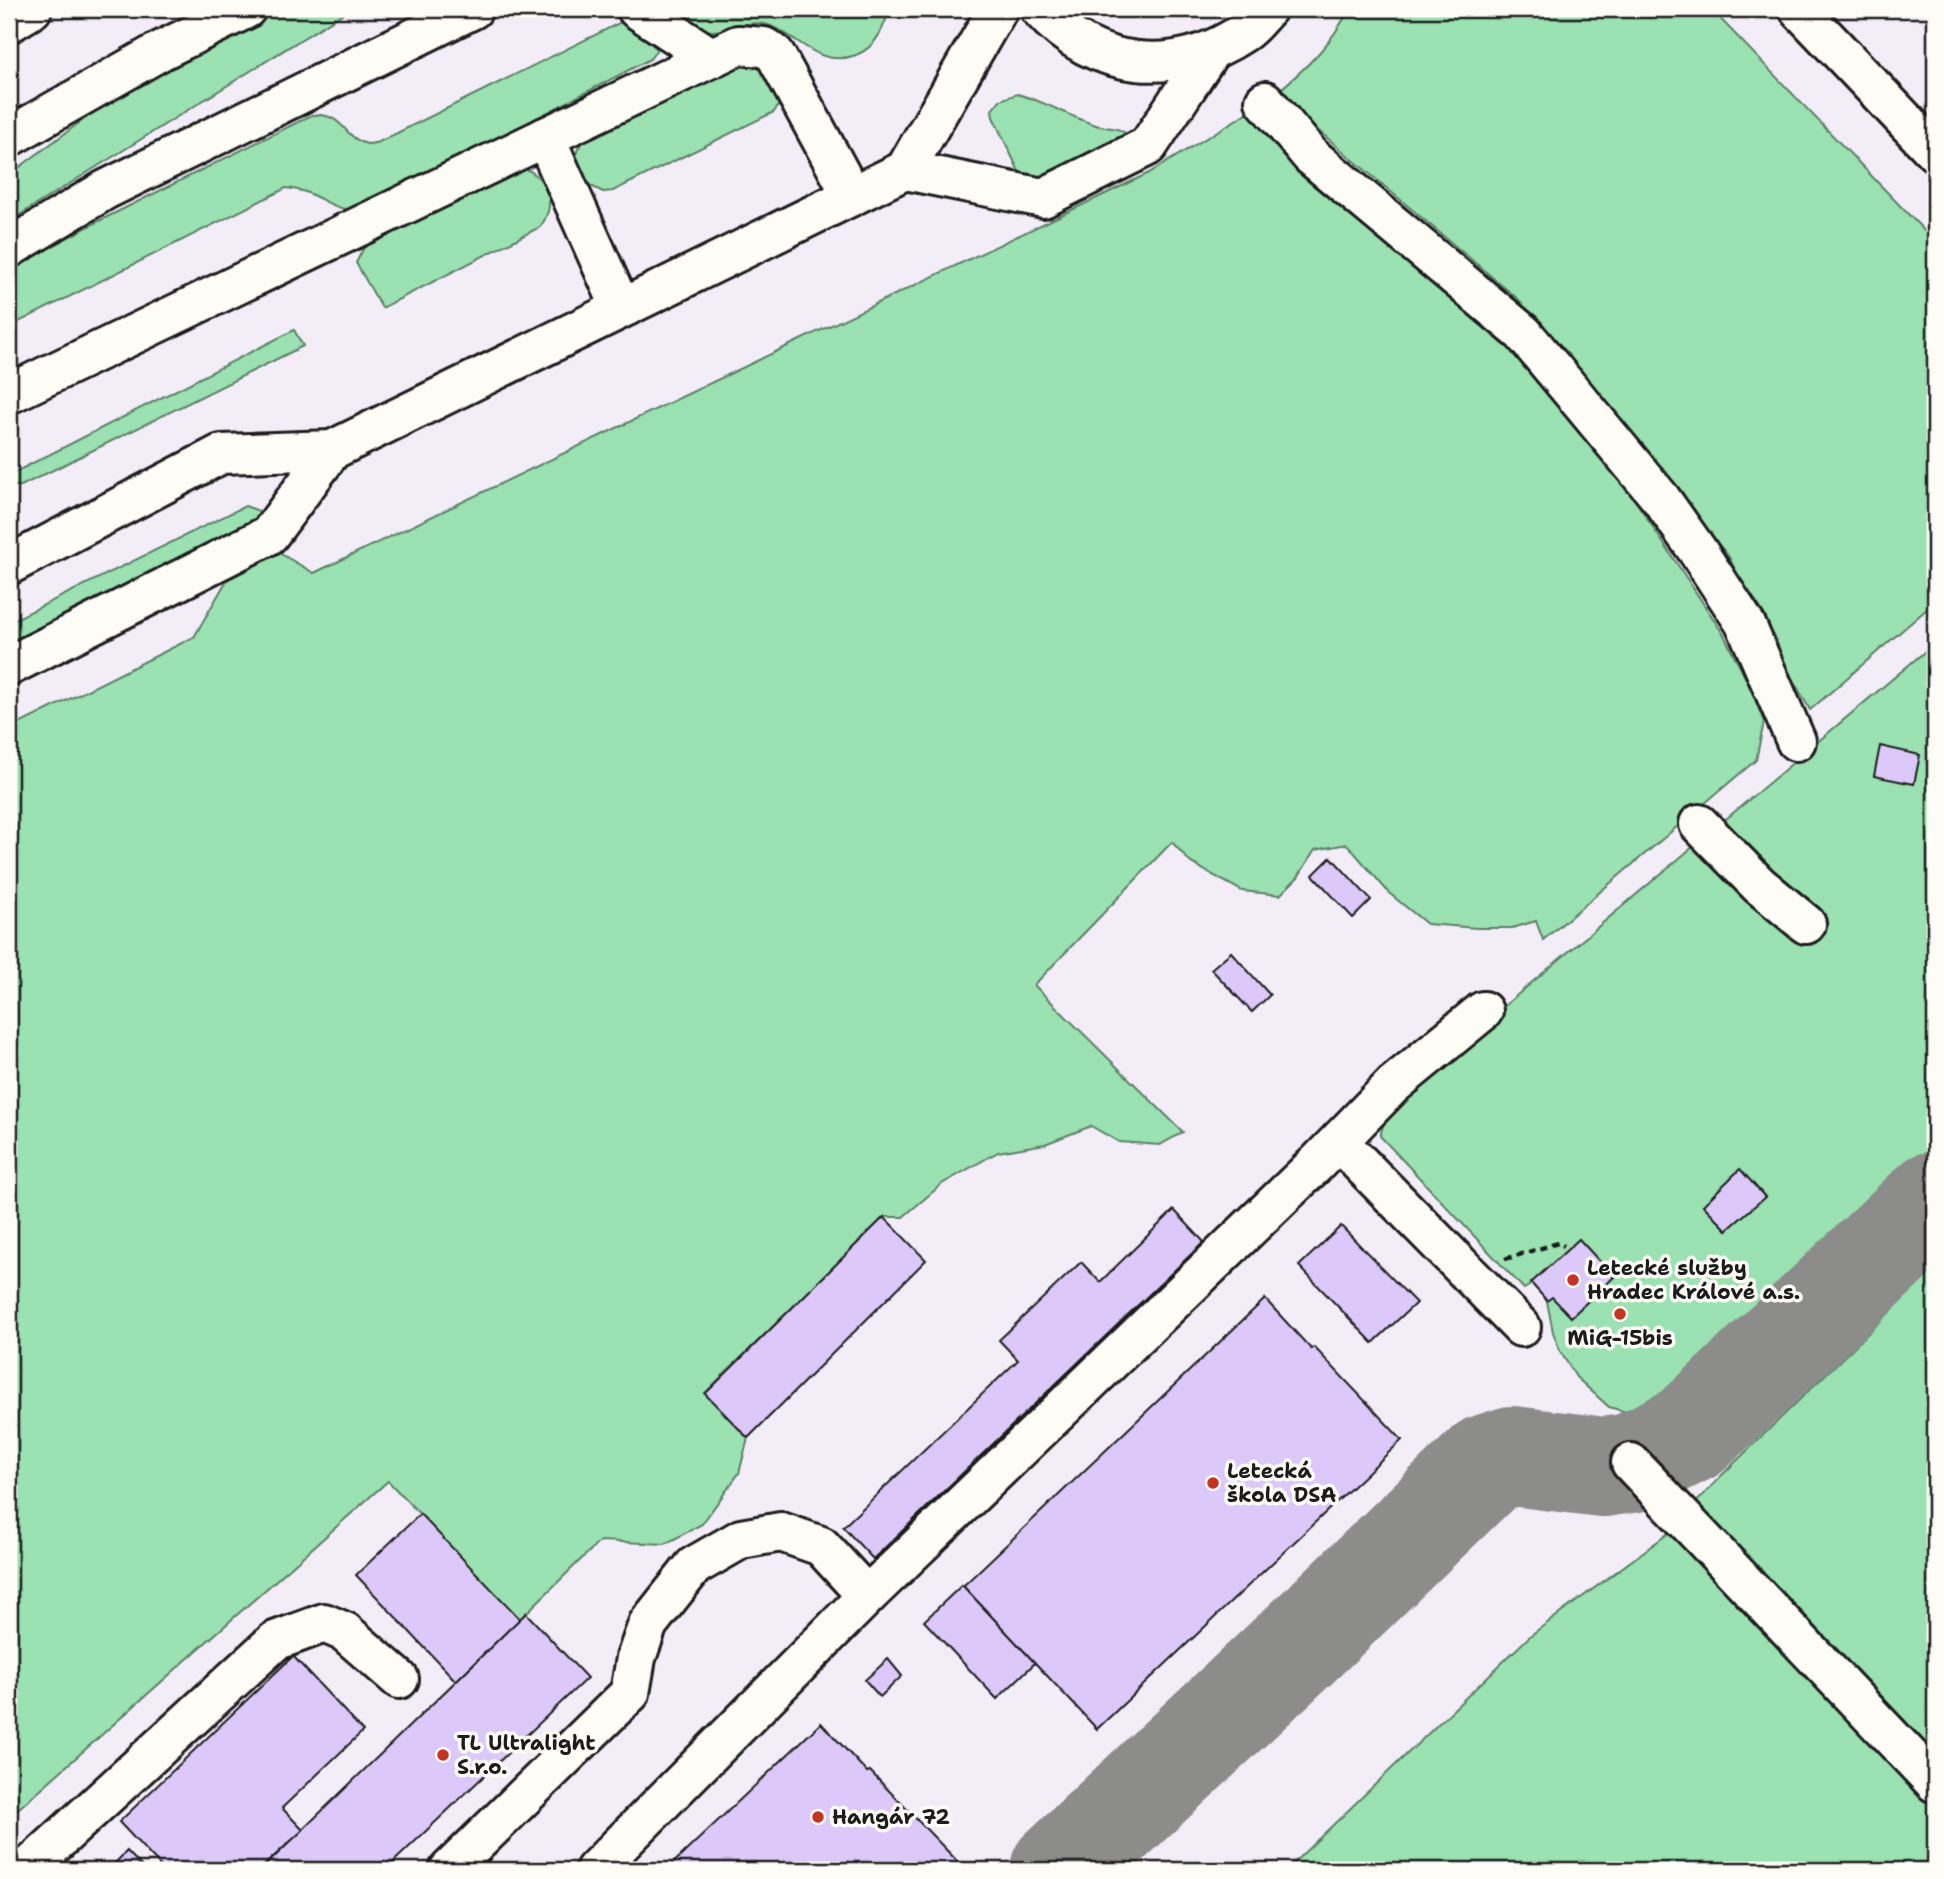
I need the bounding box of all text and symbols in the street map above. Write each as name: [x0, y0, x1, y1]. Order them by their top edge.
place label: Letecké služby Hradec Králové a.s.: [1587, 1254, 1800, 1306]
marker: Letecké služby Hradec Králové a.s.: [1565, 1272, 1581, 1288]
marker: MiG-15bis: [1612, 1306, 1628, 1322]
place label: MiG-15bis: [1567, 1324, 1673, 1352]
place label: Letecká škola DSA: [1227, 1457, 1336, 1509]
marker: Letecká škola DSA: [1205, 1475, 1221, 1491]
place label: TL Ultralight S.r.o.: [457, 1729, 595, 1781]
marker: TL Ultralight S.r.o.: [435, 1747, 451, 1763]
place label: Hangár 72: [832, 1803, 950, 1831]
marker: Hangár 72: [810, 1809, 826, 1825]

